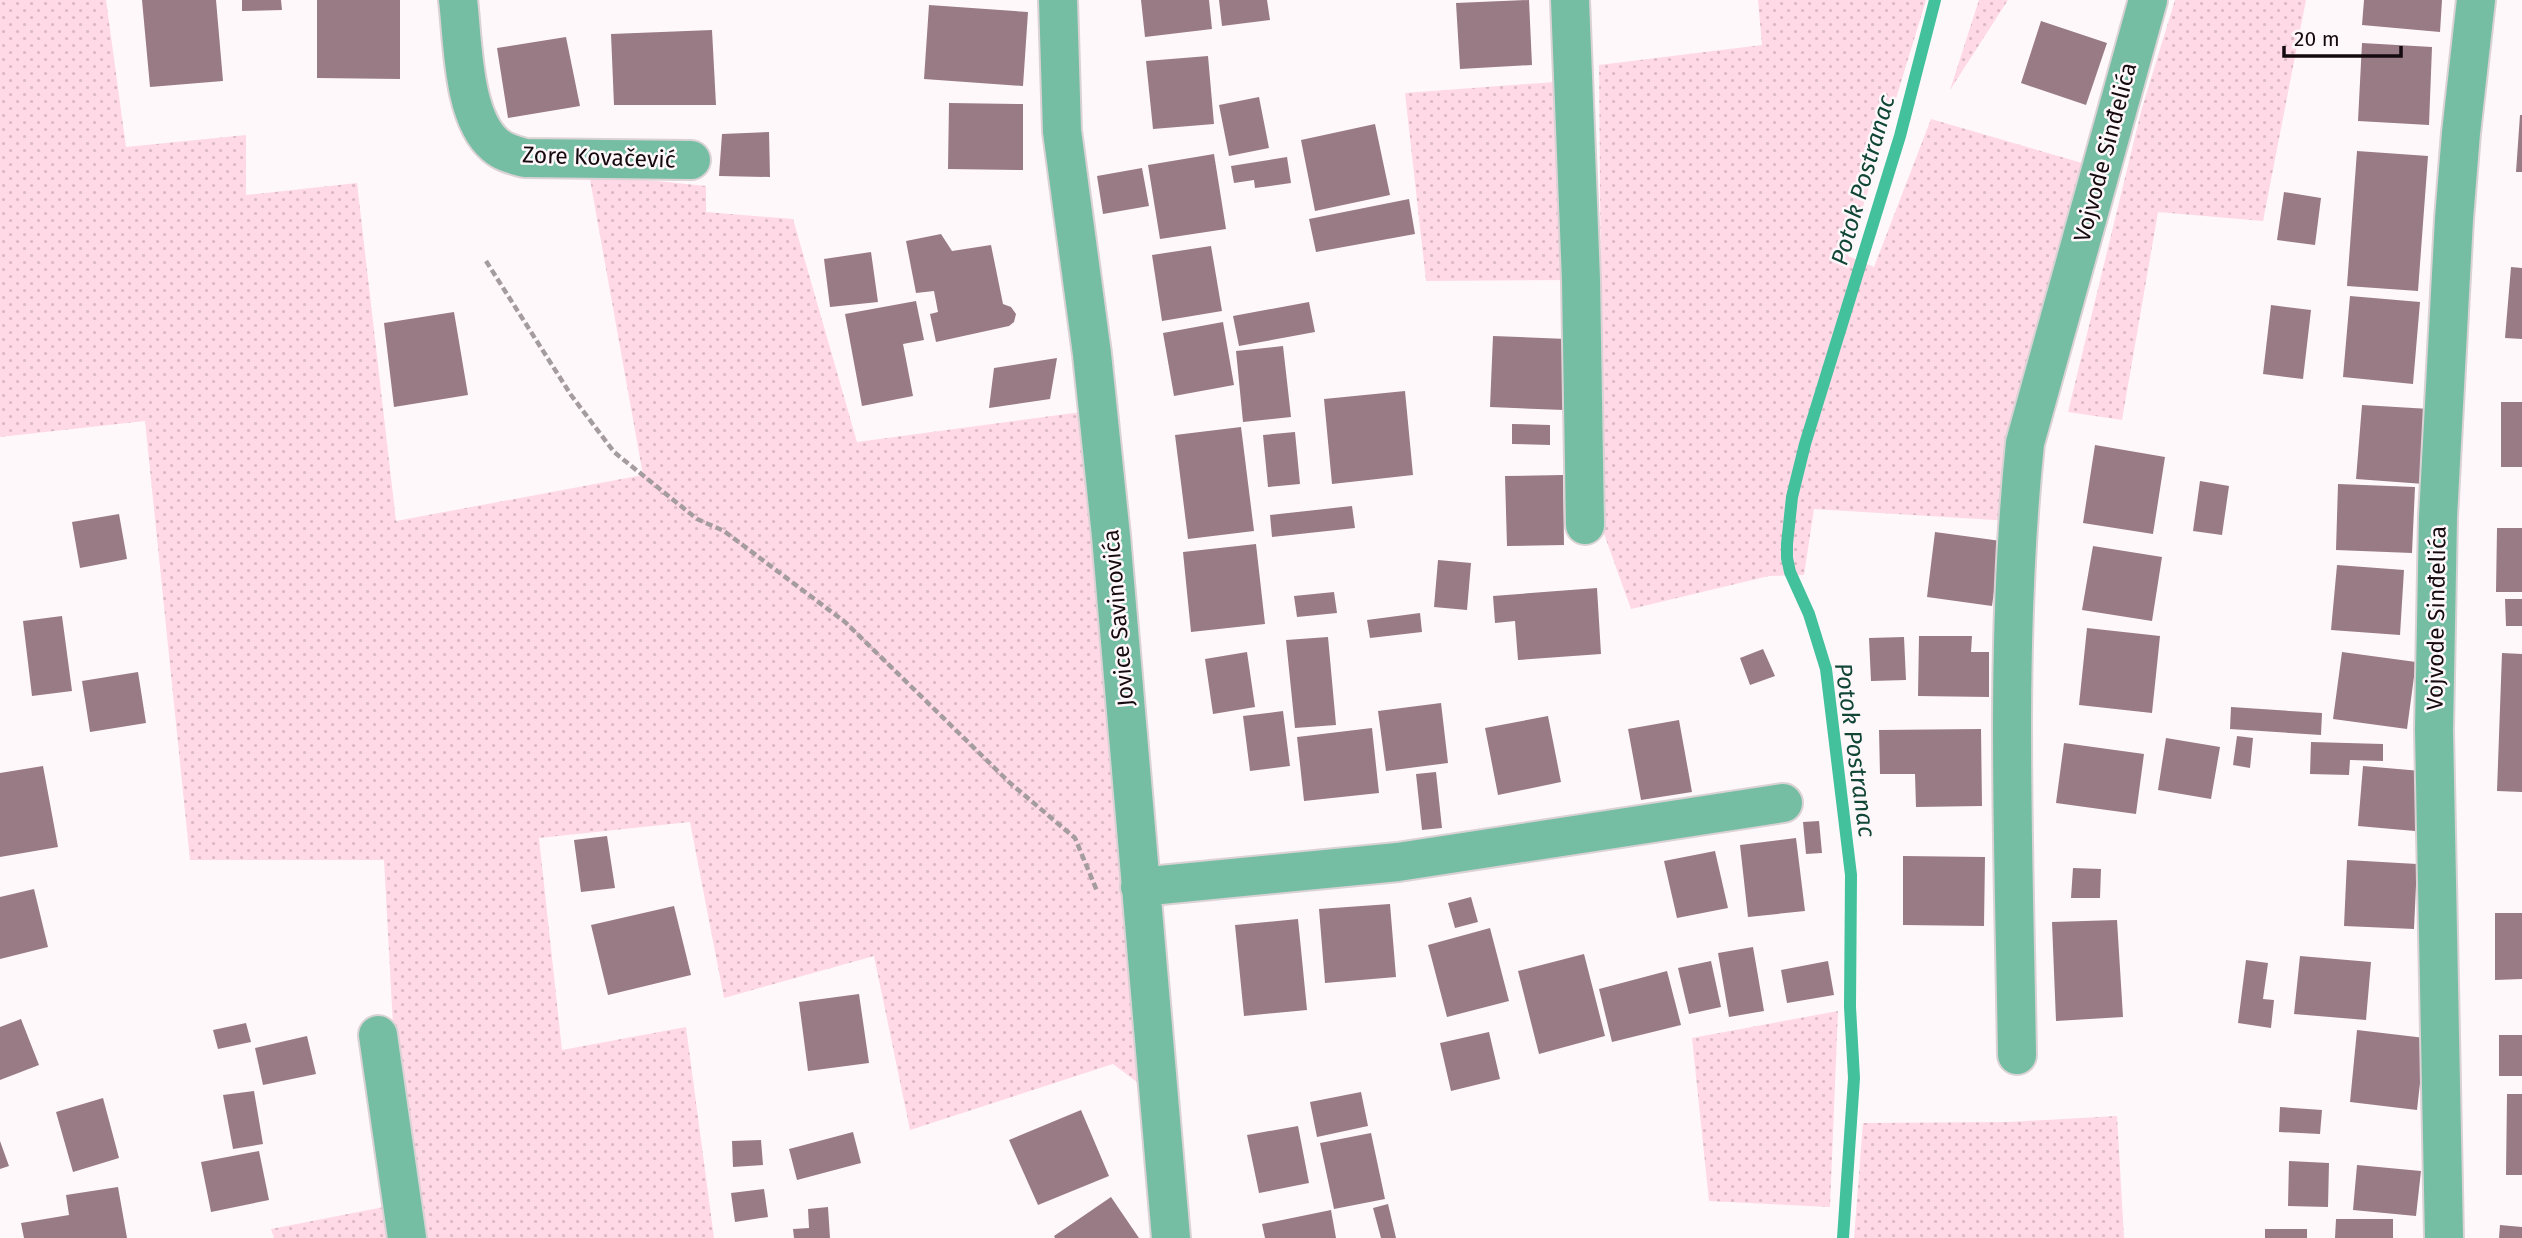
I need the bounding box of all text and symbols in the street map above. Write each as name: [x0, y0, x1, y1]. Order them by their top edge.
scale bar: [2284, 14, 2401, 58]
text: 20 m: [2294, 26, 2340, 52]
street label: Vojvode Sinđelića: [2068, 59, 2142, 245]
water label: Potok Postranac: [1825, 91, 1901, 268]
street label: Zore Kovačević: [522, 140, 676, 174]
street label: Vojvode Sinđelića: [2420, 525, 2452, 711]
street label: Jovice Savinovića: [1096, 528, 1140, 708]
water label: Potok Postranac: [1829, 661, 1881, 840]

